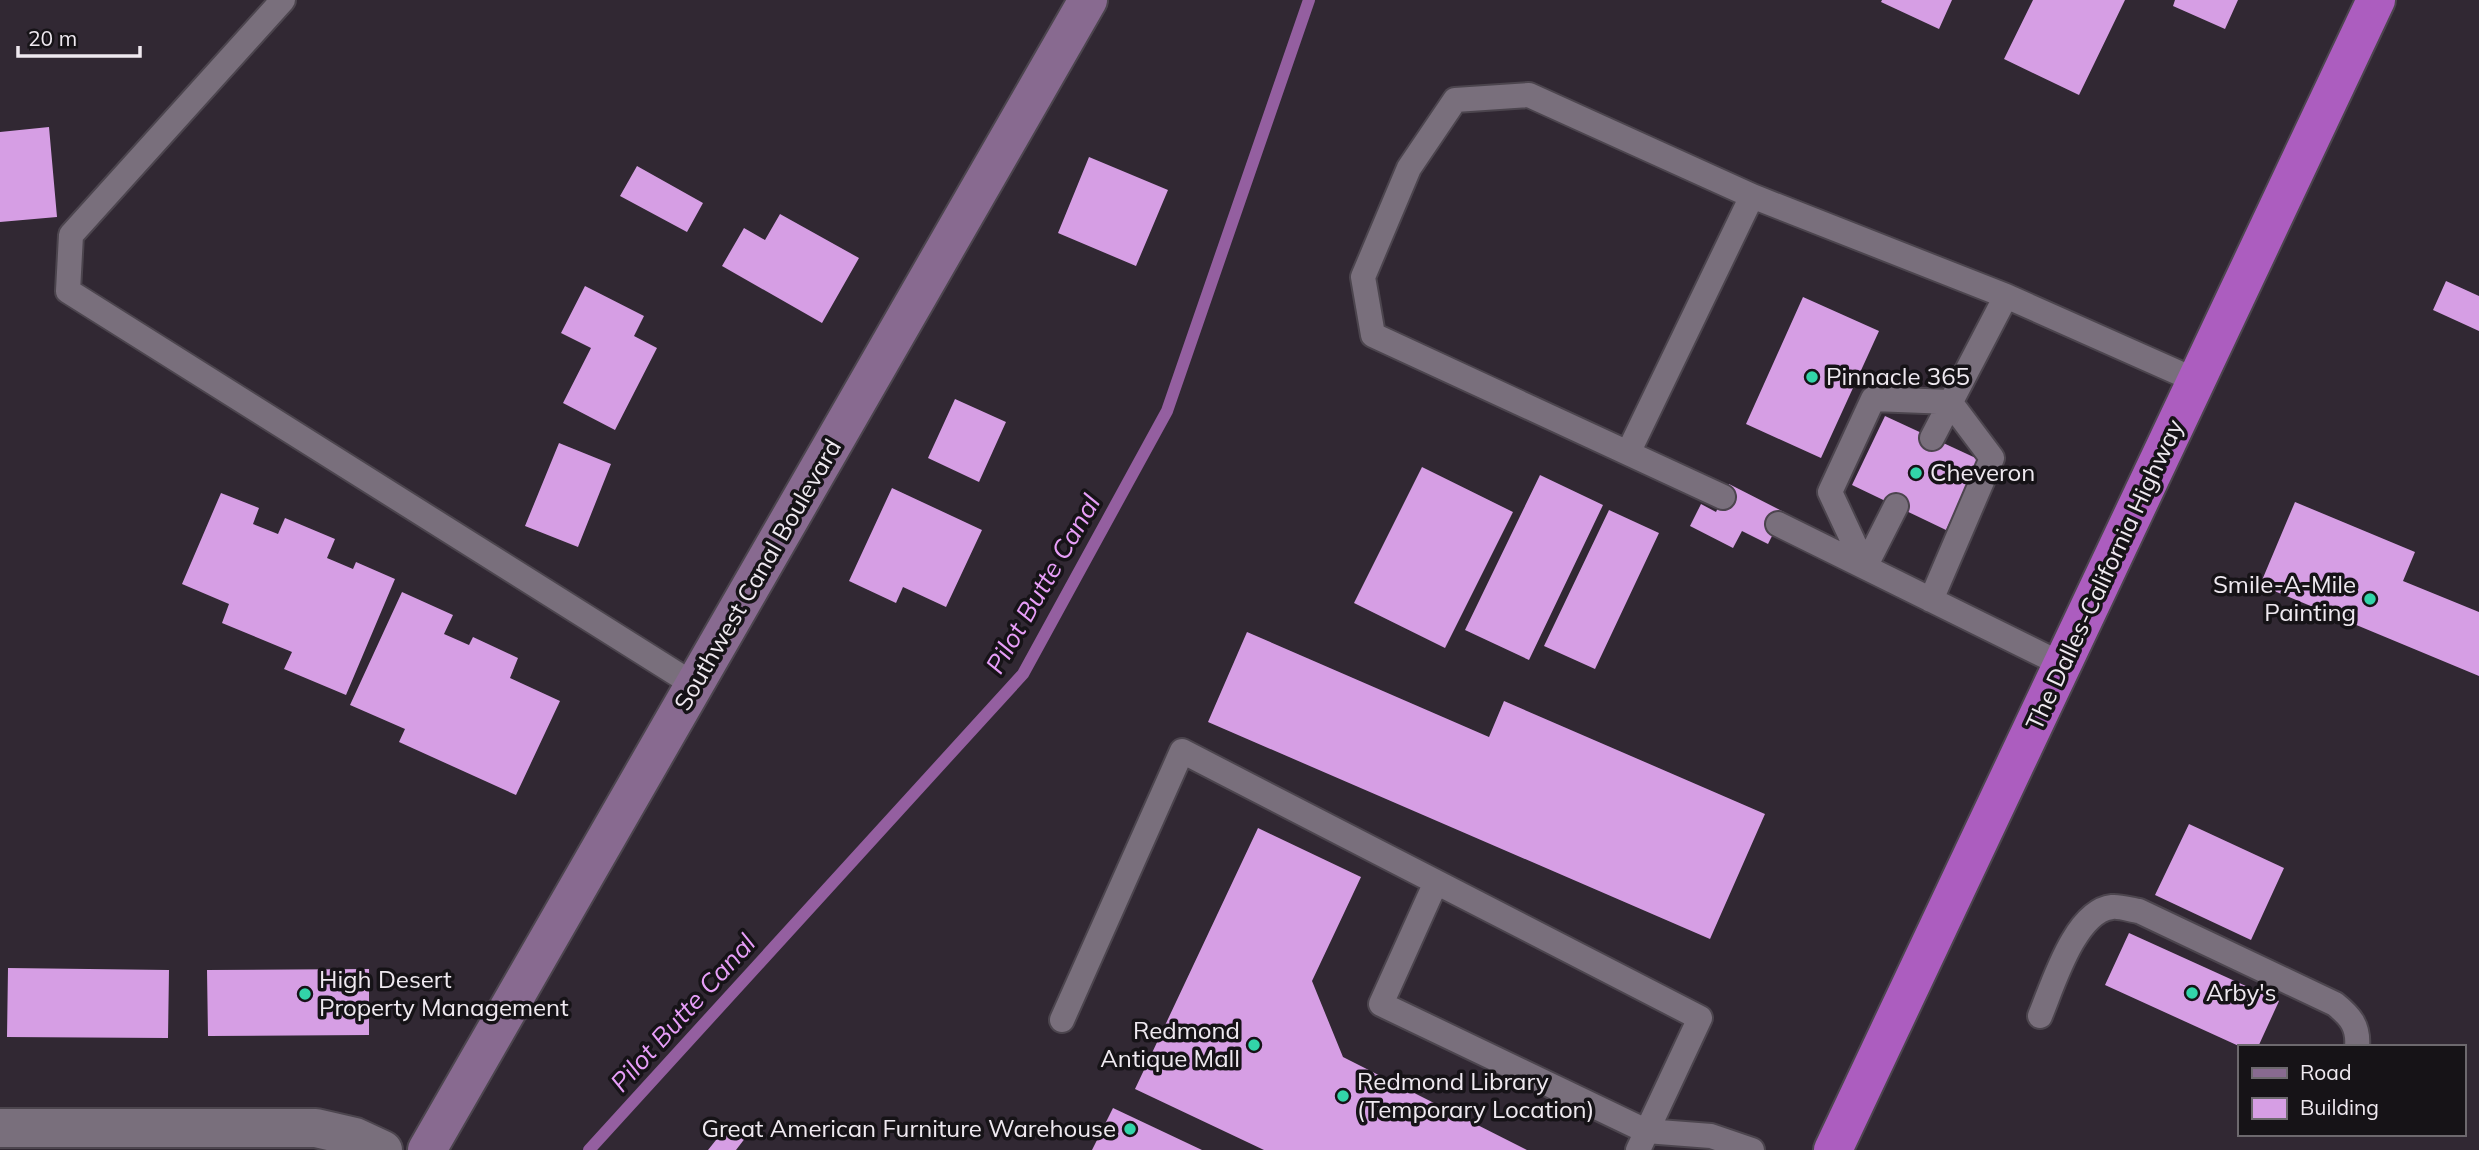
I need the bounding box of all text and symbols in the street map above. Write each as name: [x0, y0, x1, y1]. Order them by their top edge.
scale bar: [18, 14, 140, 58]
text: 20 m: [28, 25, 77, 51]
place label: Pinnacle 365: [1826, 361, 1970, 391]
marker: Pinnacle 365: [1804, 369, 1820, 385]
street label: The Dalles-California Highway: [2019, 414, 2190, 735]
street label: Southwest Canal Boulevard: [667, 434, 847, 715]
place label: Cheveron: [1930, 457, 2035, 487]
marker: Cheveron: [1908, 465, 1924, 481]
water label: Pilot Butte Canal: [978, 488, 1108, 679]
place label: Smile-A-Mile Painting: [2213, 569, 2356, 627]
marker: Smile-A-Mile Painting: [2362, 591, 2378, 607]
water label: Pilot Butte Canal: [603, 926, 763, 1098]
place label: High Desert Property Management: [319, 964, 569, 1022]
place label: Arby's: [2206, 977, 2277, 1007]
marker: Arby's: [2184, 985, 2200, 1001]
marker: High Desert Property Management: [297, 986, 313, 1002]
place label: Redmond Antique Mall: [1100, 1015, 1240, 1073]
marker: Redmond Antique Mall: [1246, 1037, 1262, 1053]
legend: [2238, 1045, 2465, 1136]
text: Road: [2300, 1059, 2351, 1085]
place label: Redmond Library (Temporary Location): [1357, 1066, 1594, 1124]
marker: Redmond Library (Temporary Location): [1335, 1088, 1351, 1104]
text: Building: [2300, 1094, 2379, 1120]
place label: Great American Furniture Warehouse: [701, 1113, 1116, 1143]
marker: Great American Furniture Warehouse: [1122, 1121, 1138, 1137]

